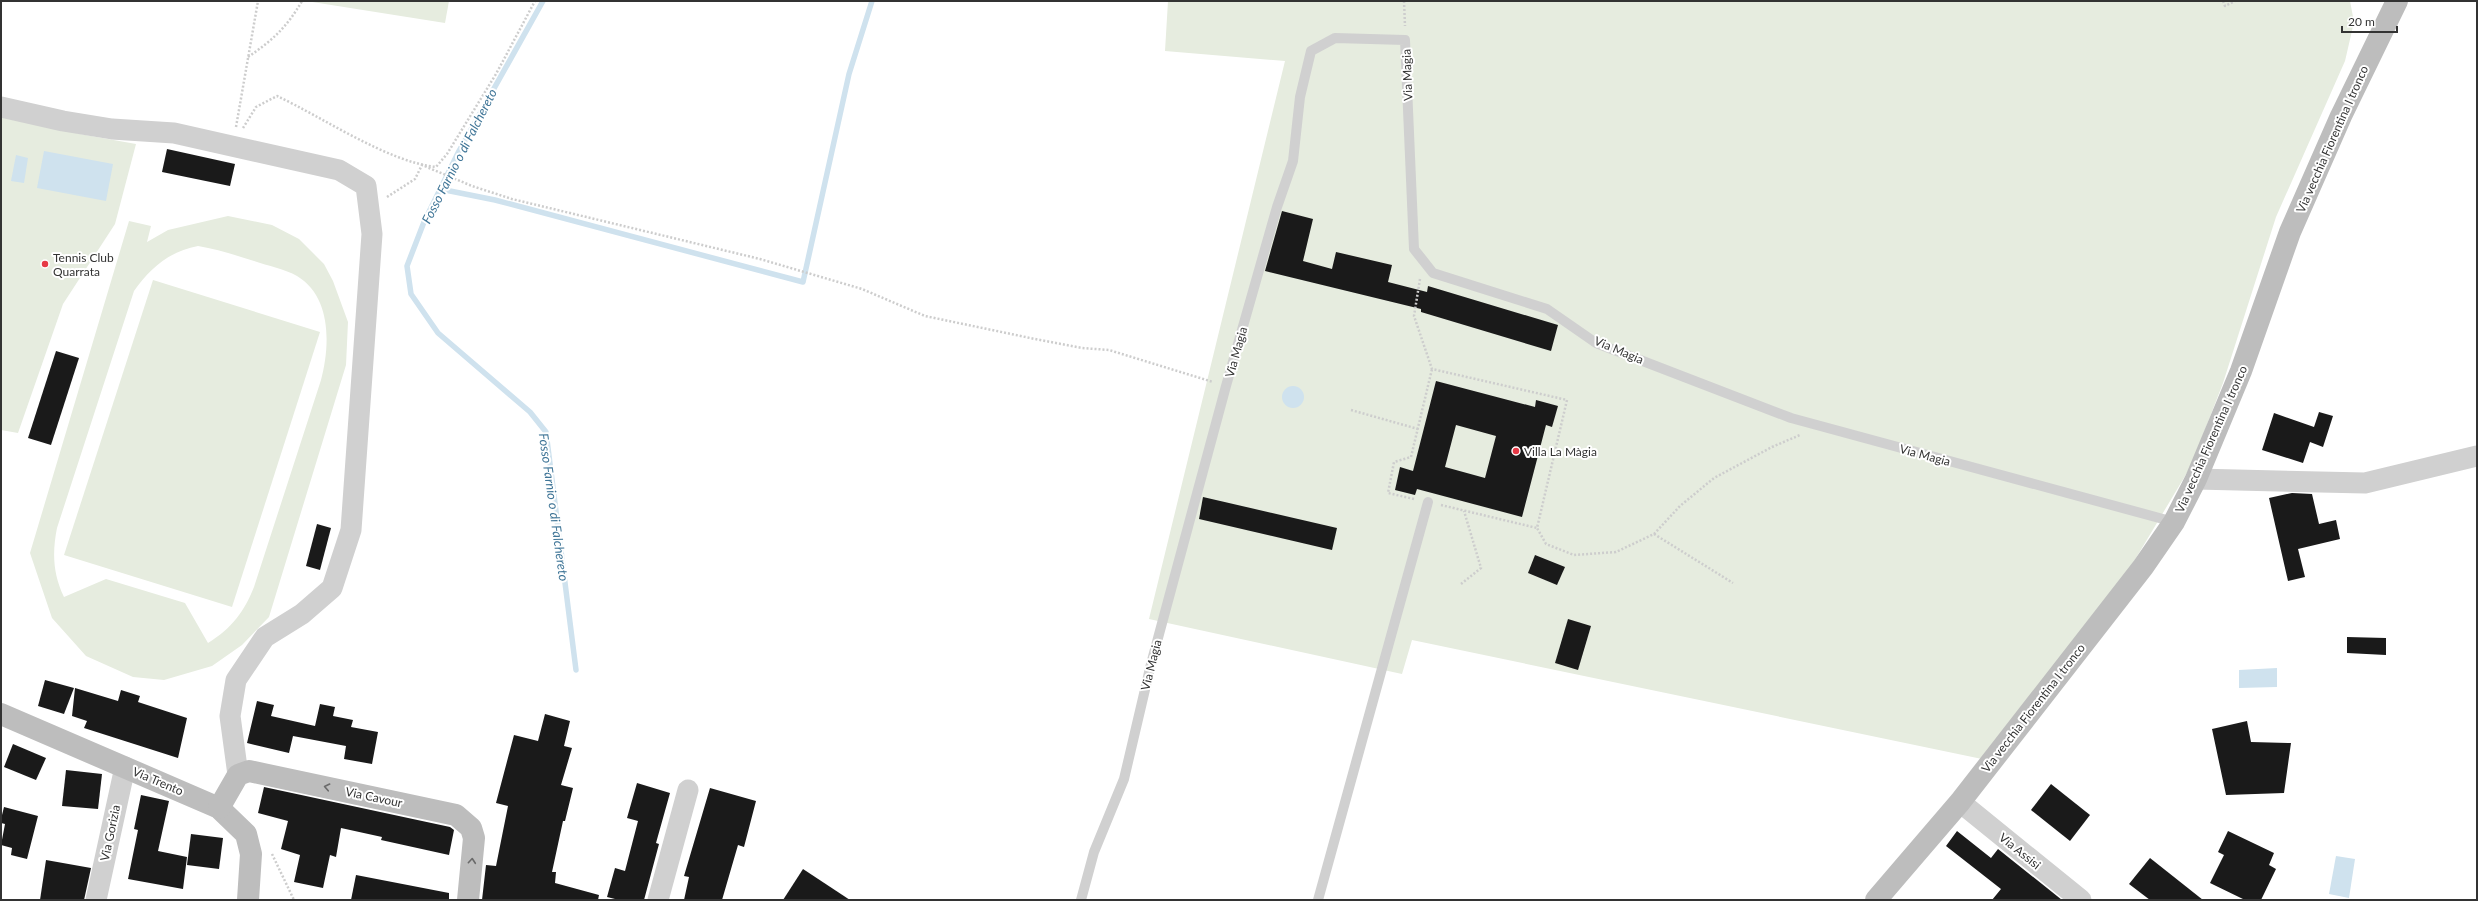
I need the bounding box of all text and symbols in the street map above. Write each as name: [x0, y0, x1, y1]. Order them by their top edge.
scale bar: [2342, 8, 2397, 34]
text: 20 m: [2348, 14, 2375, 29]
street label: Via Magia: [1399, 49, 1415, 101]
street label: Via vecchia Fiorentina I tronco: [2293, 63, 2371, 215]
water label: Fosso Farnio o di Falchereto: [418, 86, 500, 226]
place label: Tennis Club Quarrata: [53, 250, 114, 279]
marker: Tennis Club Quarrata: [40, 259, 50, 269]
street label: Via Magia: [1222, 325, 1250, 379]
street label: Via Magia: [1592, 333, 1646, 367]
street label: Via vecchia Fiorentina I tronco: [2172, 363, 2250, 515]
water label: Fosso Farnio o di Falchereto: [536, 432, 572, 582]
street label: Via Magia: [1898, 441, 1952, 469]
place label: Villa La Màgia: [1524, 444, 1597, 459]
marker: Villa La Màgia: [1511, 446, 1521, 456]
street label: Via Magia: [1137, 638, 1165, 692]
street label: Via vecchia Fiorentina I tronco: [1978, 640, 2088, 775]
street label: Via Trento: [130, 764, 186, 798]
one-way arrow: [324, 784, 330, 792]
street label: Via Cavour: [344, 784, 404, 810]
street label: Via Gorizia: [97, 804, 123, 862]
street label: Via Assisi: [1996, 830, 2044, 872]
one-way arrow: [467, 858, 476, 864]

